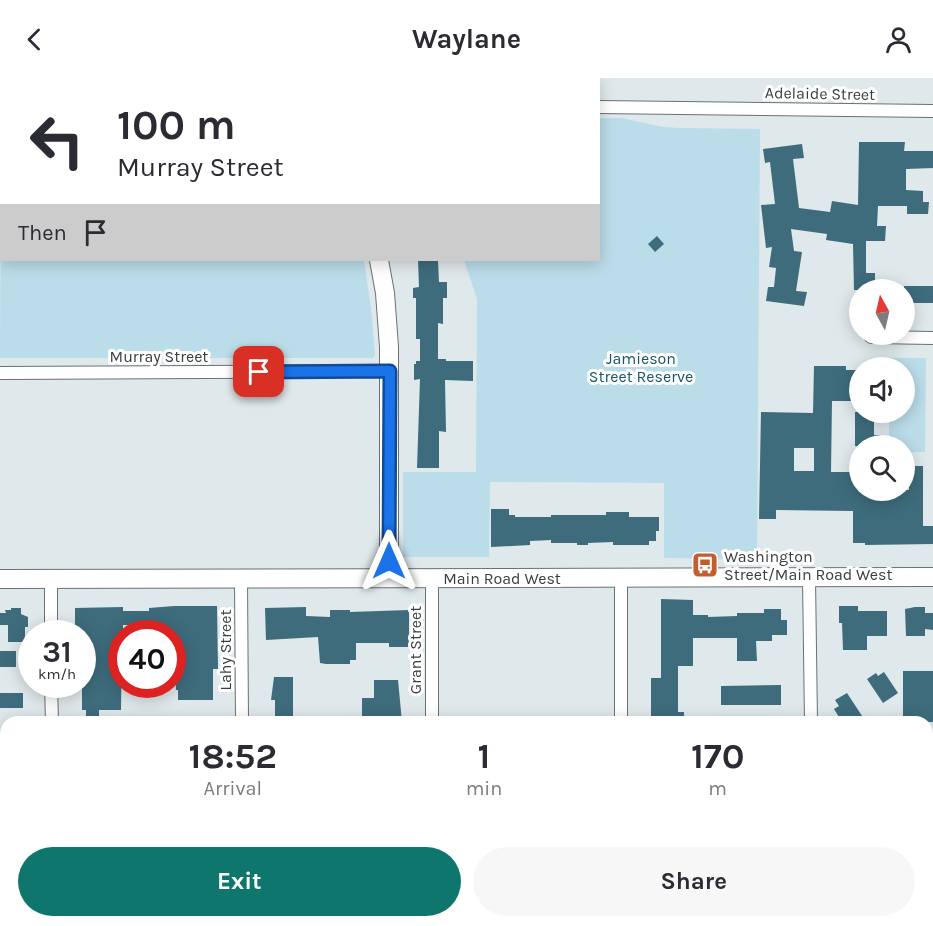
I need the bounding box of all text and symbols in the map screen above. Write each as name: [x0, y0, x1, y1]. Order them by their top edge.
icon: back: [18, 23, 51, 56]
text: Waylane: [412, 23, 521, 55]
icon: person: [882, 23, 915, 56]
street label: Adelaide Street: [765, 83, 875, 104]
text: 100 m: [117, 100, 236, 150]
icon: left: [18, 102, 96, 180]
text: Murray Street: [117, 151, 284, 183]
icon: arrive: [79, 216, 112, 249]
text: Then: [18, 220, 67, 246]
north arrow: [849, 279, 915, 345]
map controls: [849, 279, 915, 501]
pin: [233, 346, 284, 397]
street label: Murray Street: [110, 347, 208, 366]
park label: Jamieson Street Reserve: [589, 349, 693, 386]
icon: arrive: [242, 355, 275, 388]
button: sound: [849, 357, 915, 423]
button: search: [849, 435, 915, 501]
position arrow: [357, 529, 421, 593]
place label: Washington Street/Main Road West: [724, 547, 892, 584]
bus stop icon: Washington Street/Main Road West: [690, 550, 720, 580]
street label: Main Road West: [443, 569, 561, 588]
street label: Grant Street: [406, 606, 425, 694]
street label: Lahy Street: [216, 609, 235, 691]
speed limit sign: 40: [108, 620, 186, 698]
text: 31: [42, 634, 72, 670]
text: km/h: [38, 665, 76, 683]
text: 18:52: [189, 735, 277, 777]
text: 1: [478, 735, 490, 777]
text: 170: [691, 735, 744, 777]
text: Arrival: [204, 777, 262, 800]
text: min: [466, 777, 502, 800]
text: m: [708, 777, 727, 800]
button: Exit: [18, 847, 461, 916]
button: Share: [473, 847, 915, 916]

